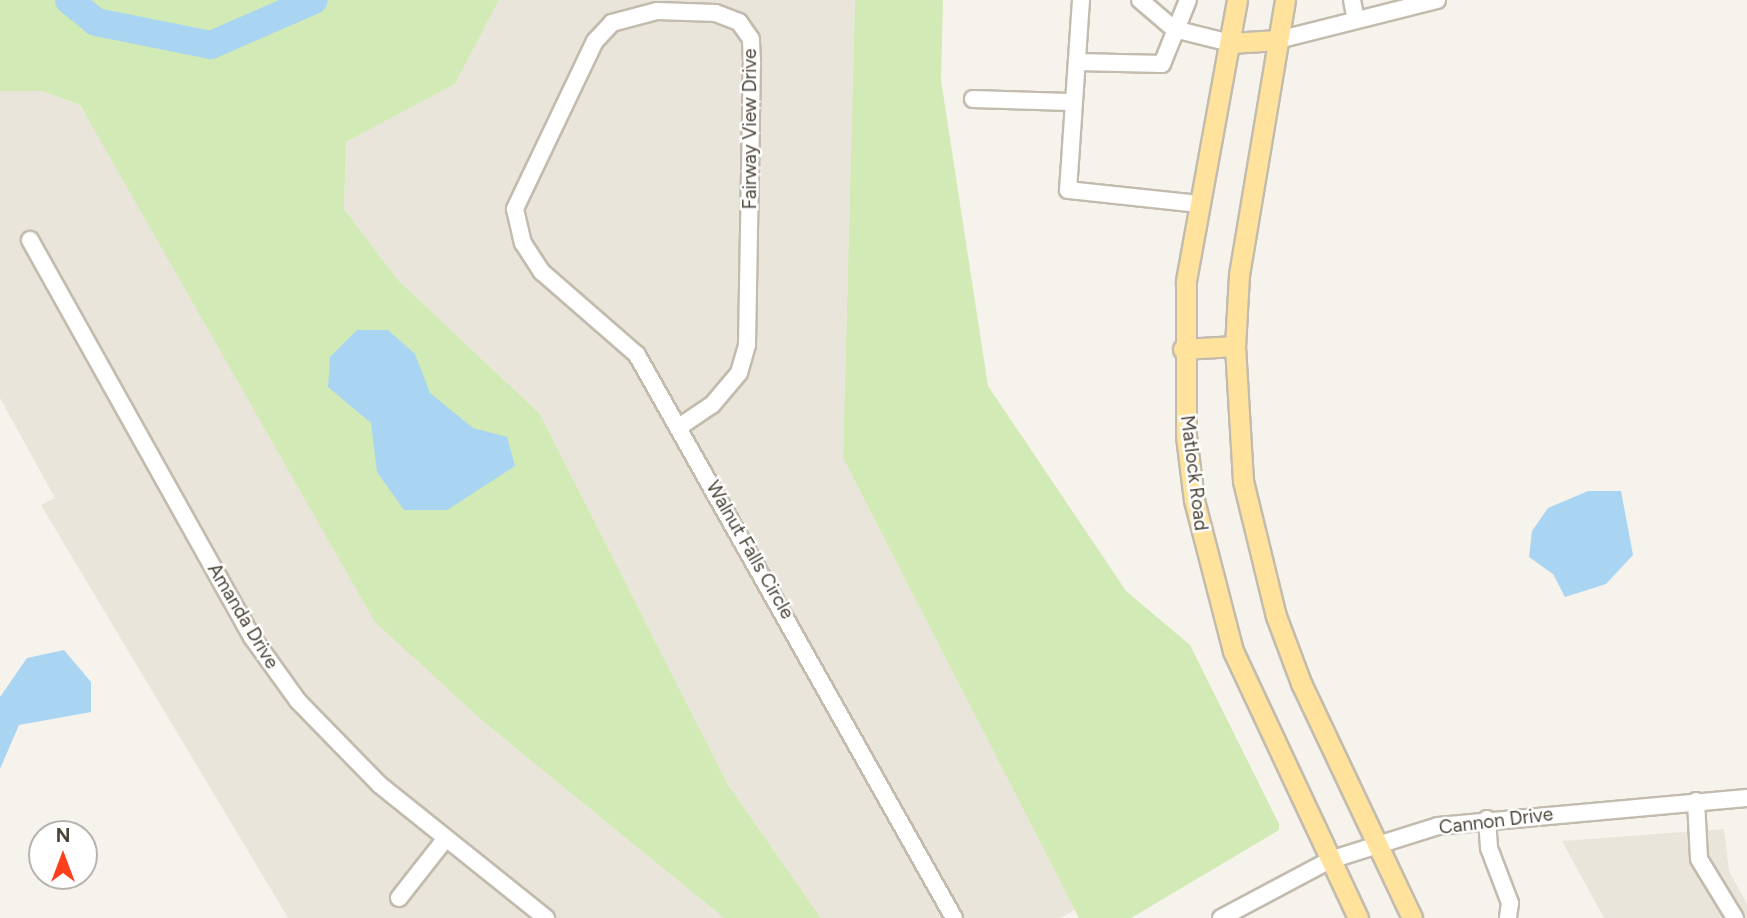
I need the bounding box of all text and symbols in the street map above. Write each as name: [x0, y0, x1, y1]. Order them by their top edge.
street label: Fairway View Drive: [739, 49, 761, 209]
street label: Matlock Road: [1176, 414, 1212, 532]
street label: Walnut Falls Circle: [701, 477, 799, 623]
street label: Amanda Drive: [203, 559, 283, 673]
street label: Cannon Drive: [1438, 803, 1554, 839]
north arrow: [28, 820, 98, 890]
text: N: [56, 824, 70, 847]

